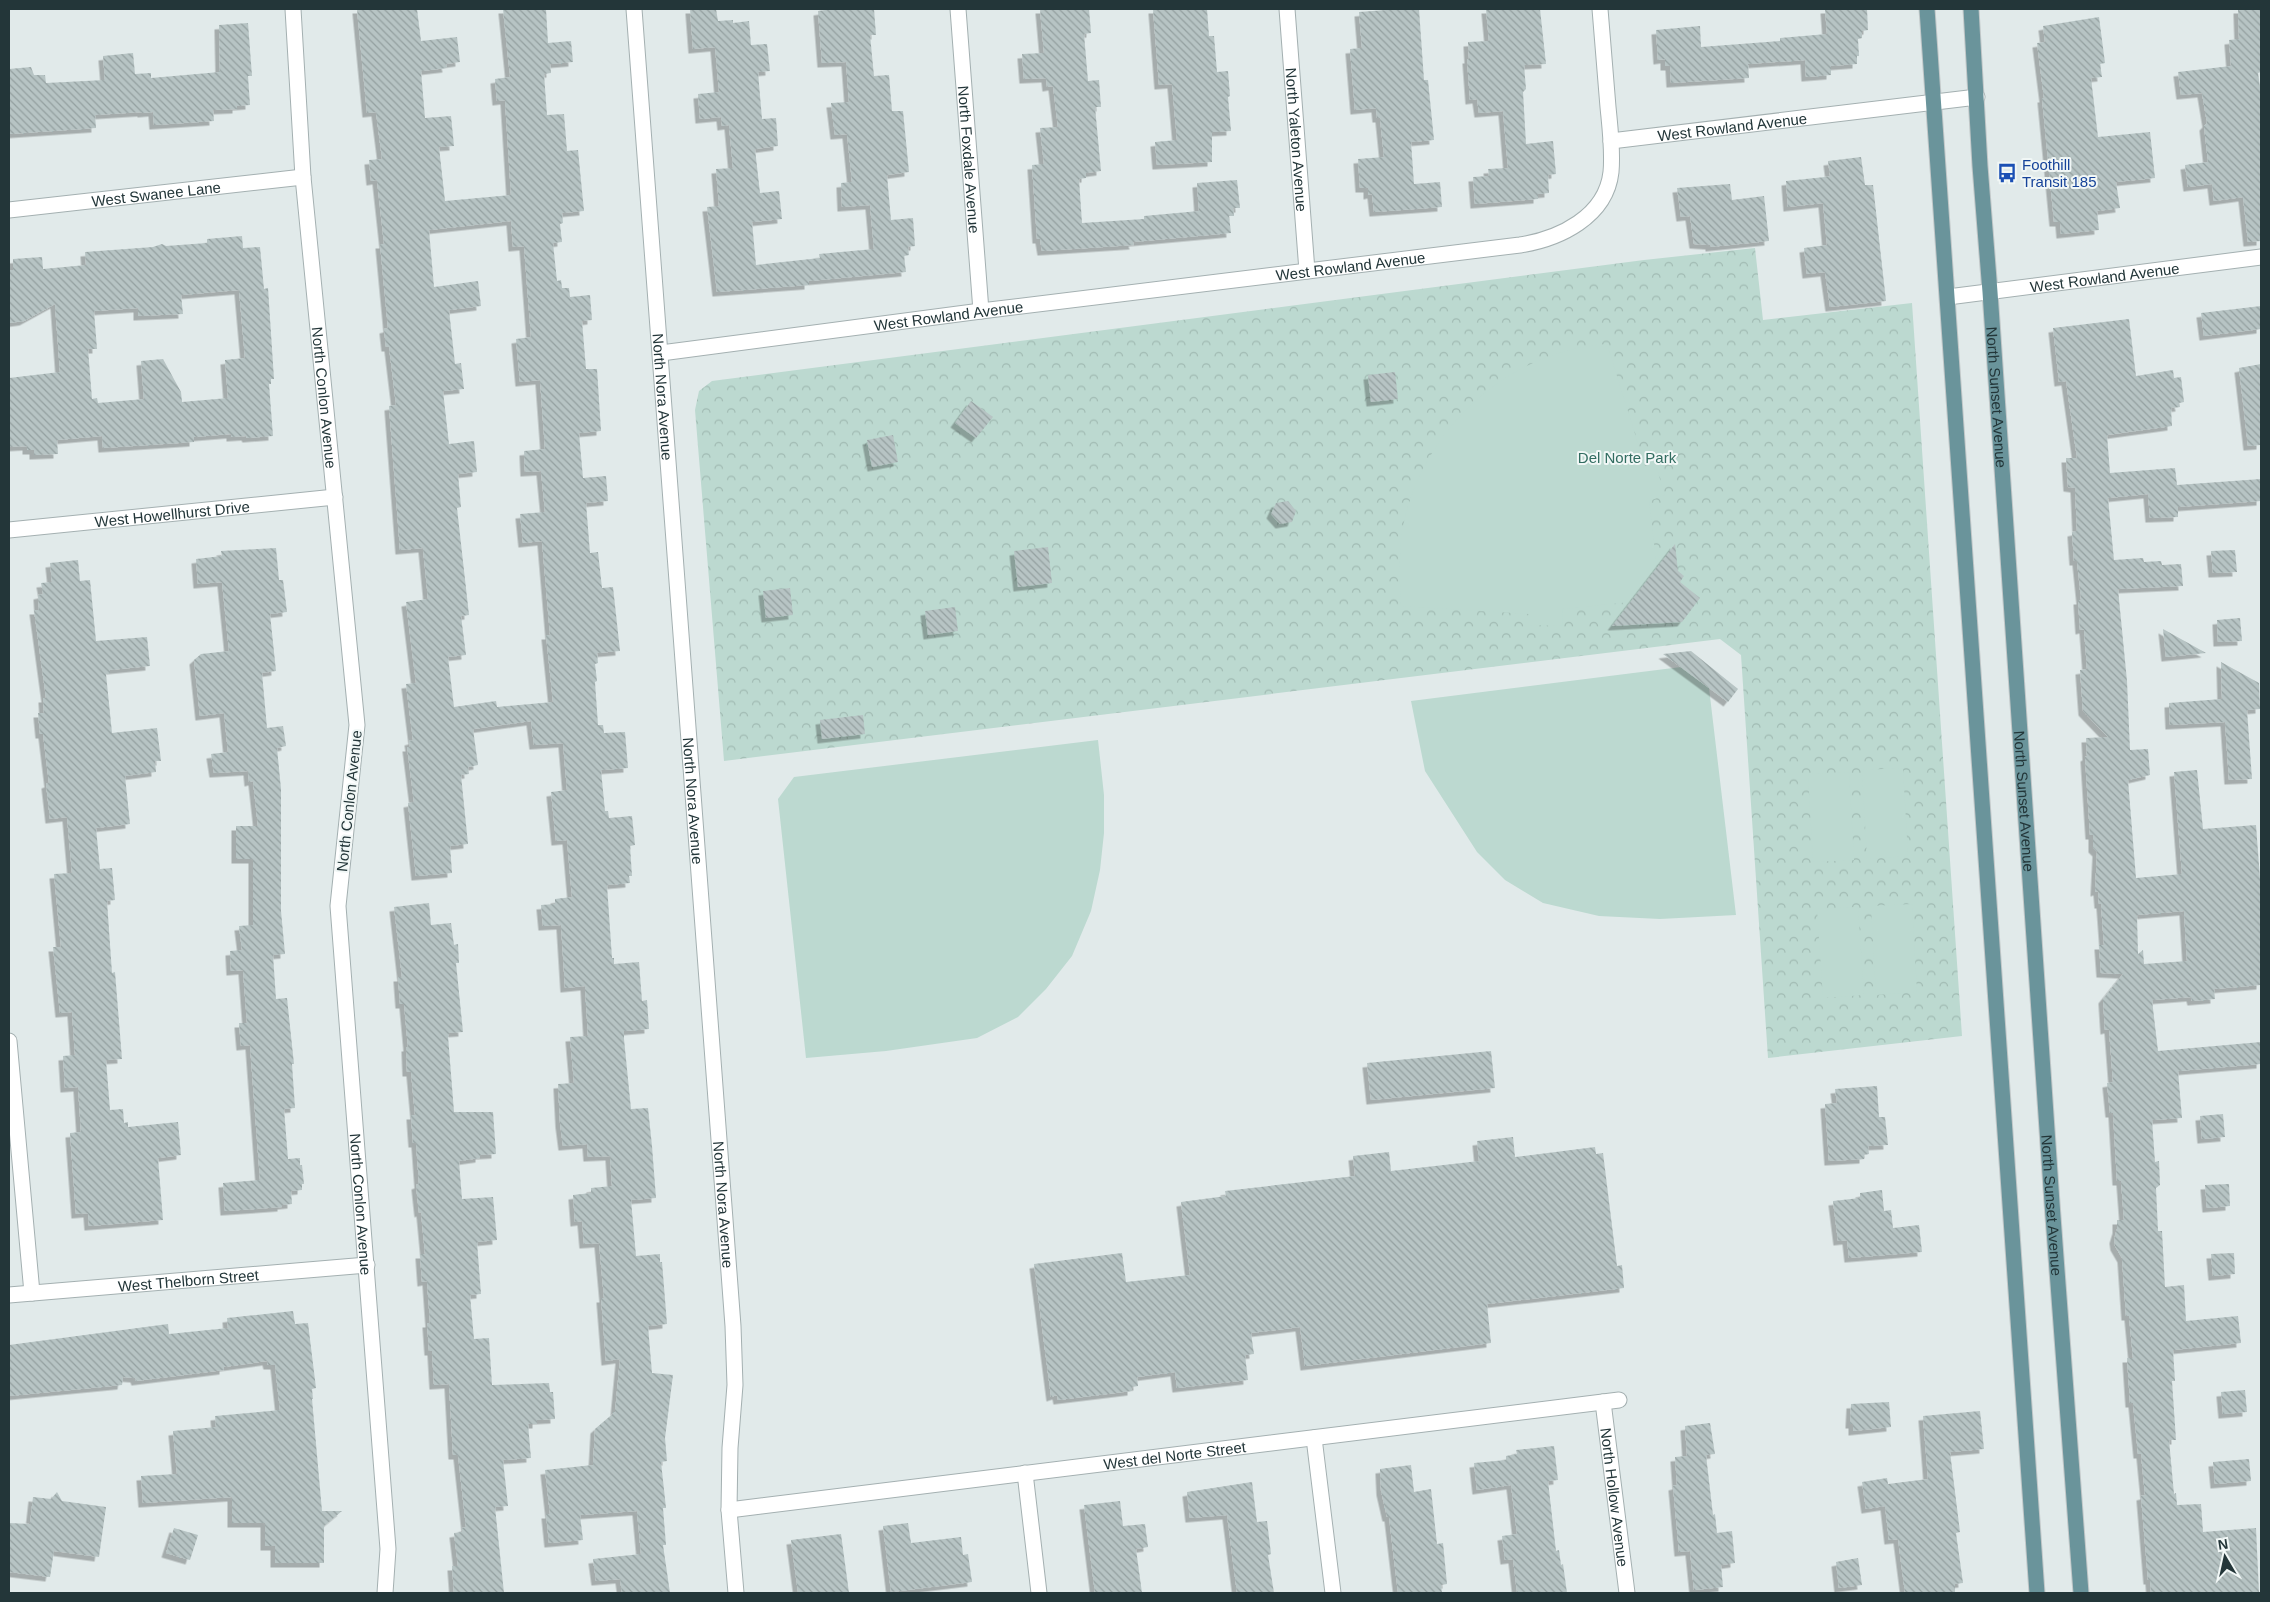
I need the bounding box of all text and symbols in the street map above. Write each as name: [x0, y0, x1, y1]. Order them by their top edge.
street label: North Yaleton Avenue: [1283, 67, 1311, 212]
street label: North Foxdale Avenue: [955, 85, 984, 234]
street label: West Rowland Avenue: [1656, 109, 1808, 144]
place label: Foothill Transit 185: [2022, 156, 2096, 190]
bus stop icon: Foothill Transit 185: [1996, 162, 2018, 184]
street label: West Swanee Lane: [91, 178, 222, 209]
street label: West Rowland Avenue: [1275, 248, 1426, 283]
street label: West Rowland Avenue: [2029, 259, 2180, 295]
street label: West Rowland Avenue: [873, 297, 1024, 333]
street label: North Conlon Avenue: [309, 326, 340, 469]
street label: North Sunset Avenue: [1984, 326, 2010, 468]
street label: North Nora Avenue: [650, 333, 676, 461]
park label: Del Norte Park: [1578, 449, 1677, 466]
street label: West Howellhurst Drive: [94, 497, 250, 530]
street label: North Conlon Avenue: [333, 729, 365, 873]
street label: North Sunset Avenue: [2011, 730, 2038, 872]
street label: North Nora Avenue: [680, 737, 707, 865]
street label: North Conlon Avenue: [347, 1133, 375, 1276]
street label: North Sunset Avenue: [2039, 1134, 2066, 1276]
street label: North Nora Avenue: [711, 1140, 737, 1269]
street label: West Thelborn Street: [117, 1266, 260, 1294]
street label: North Hollow Avenue: [1598, 1427, 1632, 1568]
street label: West del Norte Street: [1103, 1438, 1248, 1472]
north arrow: [2200, 1532, 2250, 1582]
text: N: [2217, 1535, 2229, 1553]

